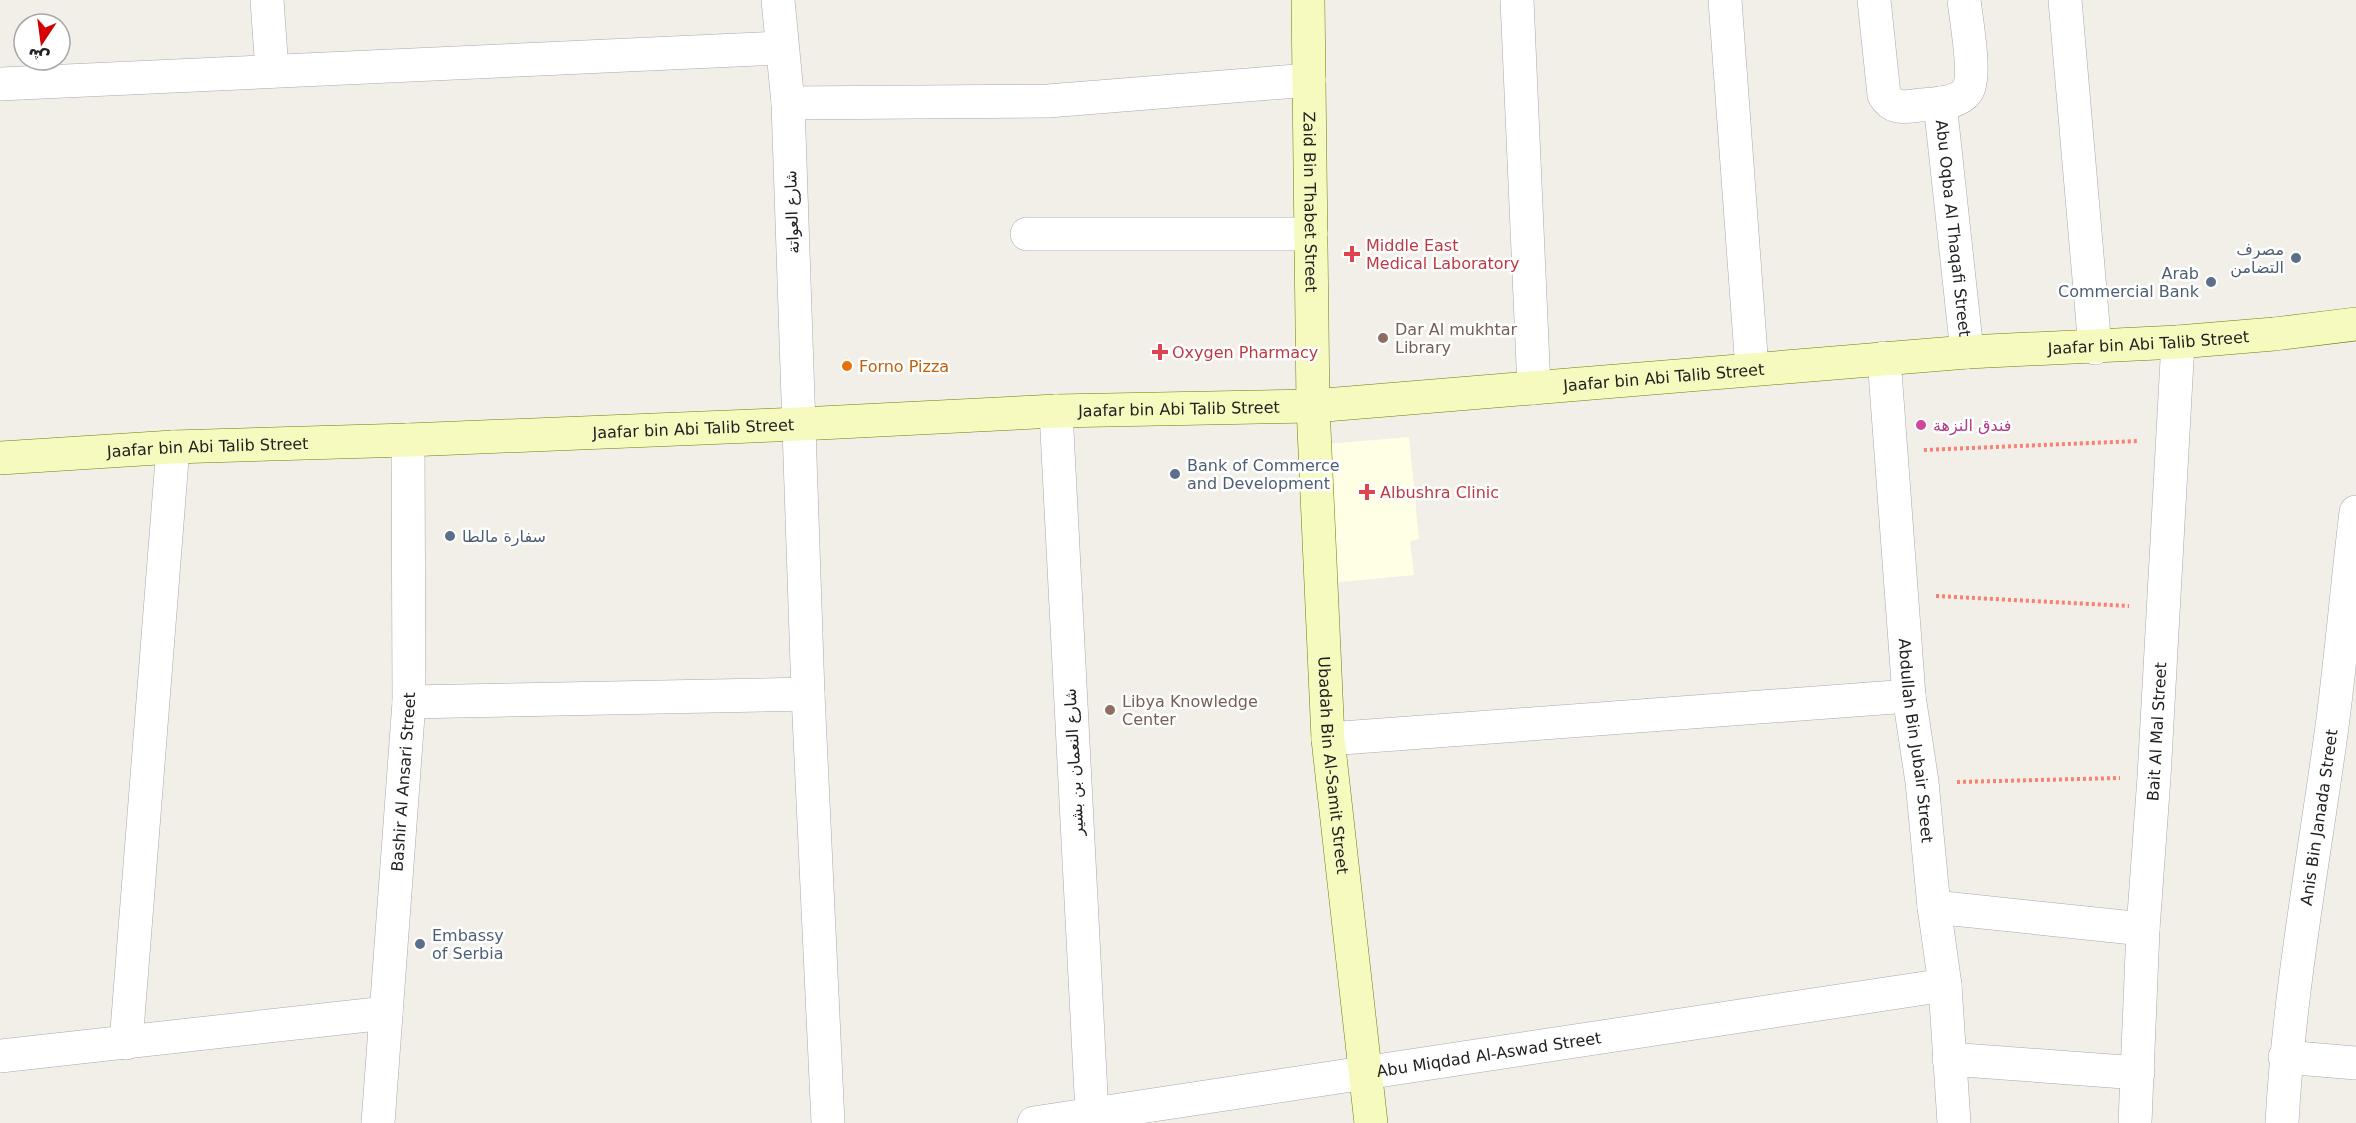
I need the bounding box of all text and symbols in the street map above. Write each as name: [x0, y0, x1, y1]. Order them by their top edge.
north arrow: [12, 12, 72, 72]
text: ش: [26, 44, 52, 68]
street label: Zaid Bin Thabet Street: [1300, 111, 1321, 293]
street label: Abu Oqba Al Thaqafi Street: [1932, 119, 1975, 338]
street label: شارع العواتة: [781, 170, 804, 254]
place label: Middle East Medical Laboratory: [1366, 236, 1520, 273]
place label: مصرف التضامن: [2230, 240, 2284, 278]
marker: Middle East Medical Laboratory: [1343, 245, 1361, 263]
marker: مصرف التضامن: [2289, 251, 2303, 265]
place label: Arab Commercial Bank: [2058, 264, 2200, 301]
marker: Arab Commercial Bank: [2204, 275, 2218, 289]
place label: Dar Al mukhtar Library: [1395, 320, 1517, 357]
street label: Jaafar bin Abi Talib Street: [2046, 327, 2250, 358]
marker: Dar Al mukhtar Library: [1376, 331, 1390, 345]
place label: Oxygen Pharmacy: [1172, 343, 1318, 362]
marker: Oxygen Pharmacy: [1153, 345, 1167, 359]
place label: Forno Pizza: [859, 357, 949, 376]
marker: Forno Pizza: [840, 359, 854, 373]
street label: Jaafar bin Abi Talib Street: [1561, 359, 1765, 395]
street label: Jaafar bin Abi Talib Street: [1077, 397, 1280, 420]
street label: Jaafar bin Abi Talib Street: [591, 415, 794, 442]
place label: فندق النزهة: [1933, 416, 2011, 436]
marker: فندق النزهة: [1914, 418, 1928, 432]
street label: Jaafar bin Abi Talib Street: [105, 433, 309, 461]
place label: Bank of Commerce and Development: [1187, 456, 1340, 493]
marker: Bank of Commerce and Development: [1168, 467, 1182, 481]
marker: Albushra Clinic: [1358, 483, 1376, 501]
place label: Albushra Clinic: [1380, 483, 1499, 502]
place label: سفارة مالطا: [462, 527, 546, 547]
marker: سفارة مالطا: [443, 529, 457, 543]
street label: Abdullah Bin Jubair Street: [1895, 638, 1937, 844]
street label: Ubadah Bin Al-Samit Street: [1315, 656, 1353, 875]
street label: Bait Al Mal Street: [2143, 662, 2170, 802]
street label: شارع النعمان بن بشير: [1061, 688, 1088, 837]
street label: Bashir Al Ansari Street: [387, 692, 419, 872]
place label: Libya Knowledge Center: [1122, 692, 1258, 729]
marker: Libya Knowledge Center: [1103, 703, 1117, 717]
street label: Anis Bin Janada Street: [2296, 728, 2341, 907]
place label: Embassy of Serbia: [432, 926, 504, 963]
marker: Embassy of Serbia: [413, 937, 427, 951]
street label: Abu Miqdad Al-Aswad Street: [1375, 1028, 1602, 1080]

